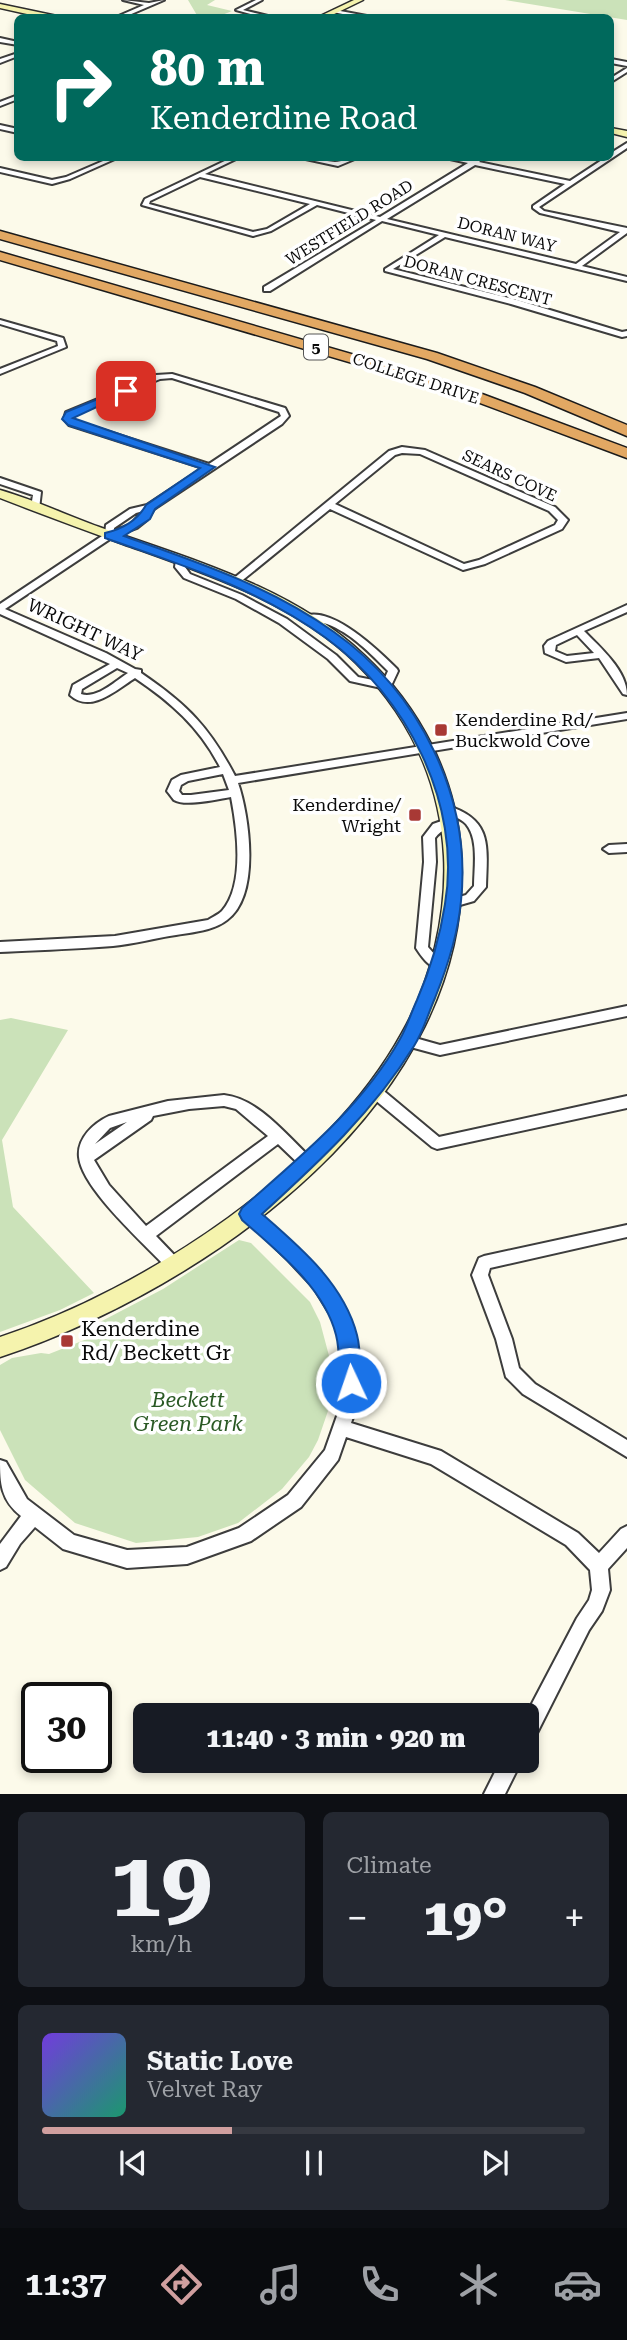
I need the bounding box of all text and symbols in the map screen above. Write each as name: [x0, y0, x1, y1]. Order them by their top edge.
text: 80 m: [150, 40, 265, 97]
icon: right: [35, 42, 126, 133]
text: Kenderdine Road: [150, 99, 417, 137]
street label: WESTFIELD ROAD: [282, 176, 416, 269]
street label: DORAN WAY: [455, 213, 558, 256]
street label: DORAN CRESCENT: [402, 252, 554, 309]
road number: 5: [304, 334, 328, 360]
street label: COLLEGE DRIVE: [350, 349, 481, 408]
pin: [96, 361, 156, 421]
icon: arrive: [107, 372, 145, 410]
street label: SEARS COVE: [460, 445, 560, 506]
street label: WRIGHT WAY: [24, 594, 147, 666]
place label: Kenderdine Rd/ Buckwold Cove: [455, 709, 593, 751]
marker: Kenderdine Rd/ Buckwold Cove: [433, 722, 449, 738]
place label: Kenderdine/ Wright: [292, 794, 401, 836]
marker: Kenderdine/ Wright: [407, 807, 423, 823]
place label: Kenderdine Rd/ Beckett Gr: [81, 1317, 231, 1365]
marker: Kenderdine Rd/ Beckett Gr: [59, 1333, 75, 1349]
position arrow: [314, 1346, 388, 1420]
park label: Beckett Green Park: [133, 1388, 243, 1436]
speed limit sign: 30: [21, 1682, 112, 1773]
text: 11:40 · 3 min · 920 m: [206, 1723, 466, 1753]
text: 19: [110, 1832, 212, 1938]
text: Climate: [347, 1852, 432, 1879]
text: 19°: [424, 1887, 508, 1948]
text: −: [347, 1896, 368, 1940]
text: +: [564, 1896, 585, 1940]
text: km/h: [130, 1931, 192, 1958]
text: Static Love: [147, 2046, 293, 2076]
text: Velvet Ray: [147, 2076, 262, 2103]
icon: previous: [114, 2144, 152, 2182]
icon: pause: [295, 2144, 333, 2182]
icon: next: [476, 2144, 514, 2182]
icon: directions: [157, 2260, 206, 2309]
icon: music: [256, 2260, 305, 2309]
icon: phone: [355, 2260, 404, 2309]
icon: climate: [454, 2260, 503, 2309]
icon: car: [553, 2260, 602, 2309]
text: 11:37: [25, 2265, 107, 2303]

